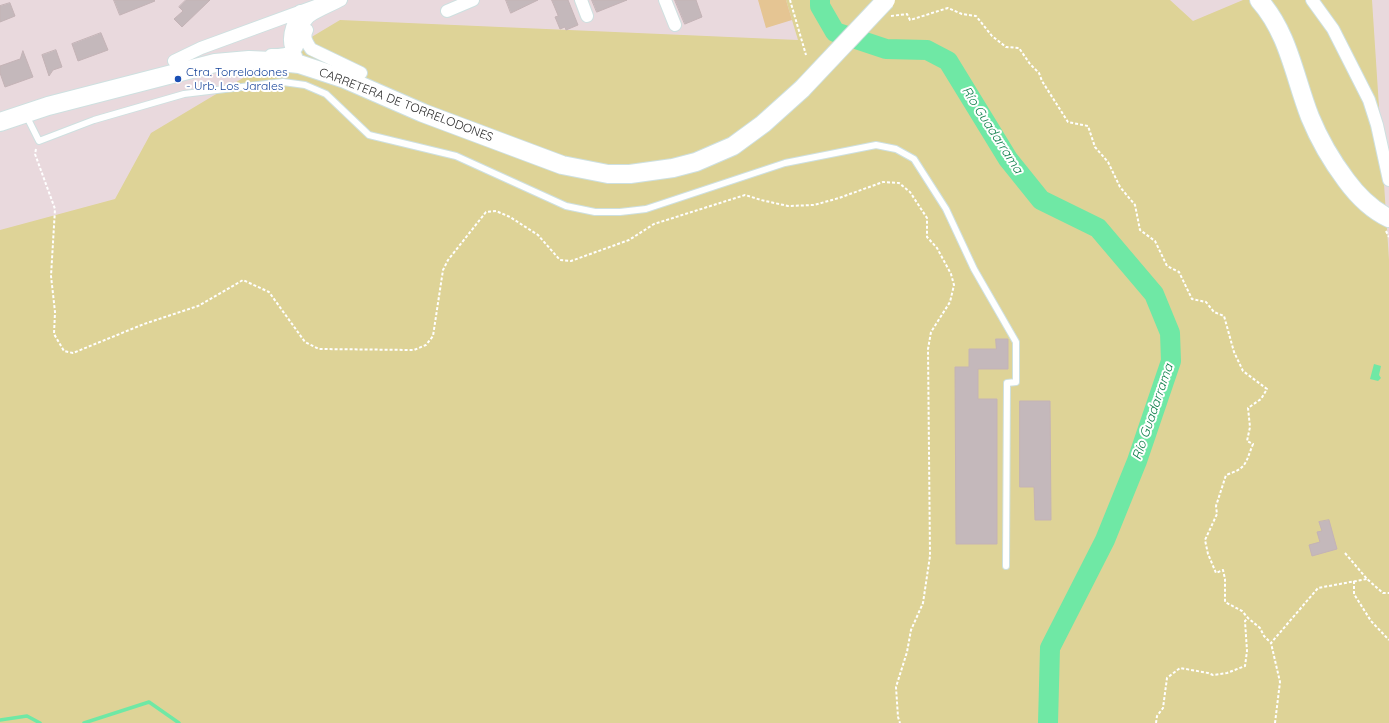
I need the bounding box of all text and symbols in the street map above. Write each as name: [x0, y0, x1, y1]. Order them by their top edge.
place label: Ctra. Torrelodones - Urb. Los Jarales: [186, 65, 288, 93]
street label: CARRETERA DE TORRELODONES: [317, 65, 495, 145]
marker: Ctra. Torrelodones - Urb. Los Jarales: [173, 74, 183, 84]
water label: Río Guadarrama: [958, 84, 1026, 176]
water label: Río Guadarrama: [1129, 362, 1177, 462]

